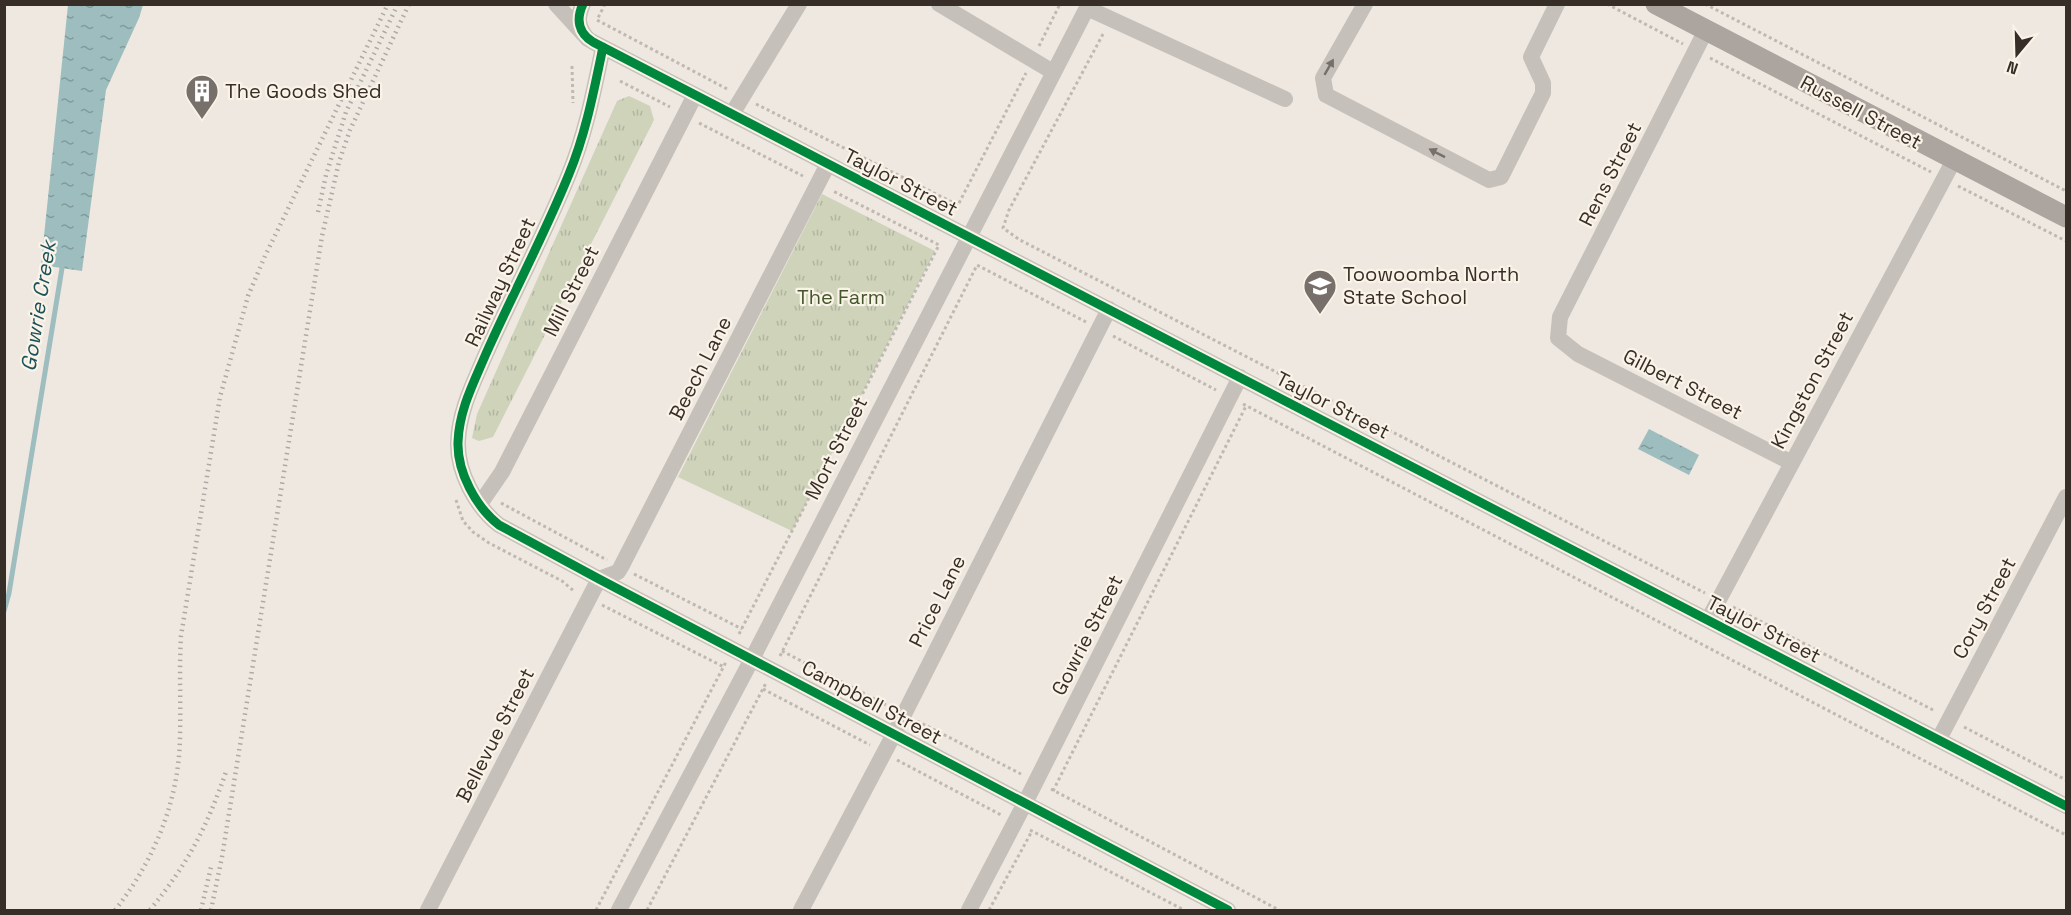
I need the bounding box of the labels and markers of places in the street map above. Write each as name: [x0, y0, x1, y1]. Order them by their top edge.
building icon: The Goods Shed: [184, 73, 220, 120]
place label: The Goods Shed: [225, 78, 382, 104]
place label: Toowoomba North State School: [1343, 261, 1519, 310]
school or university icon: Toowoomba North State School: [1302, 268, 1338, 315]

